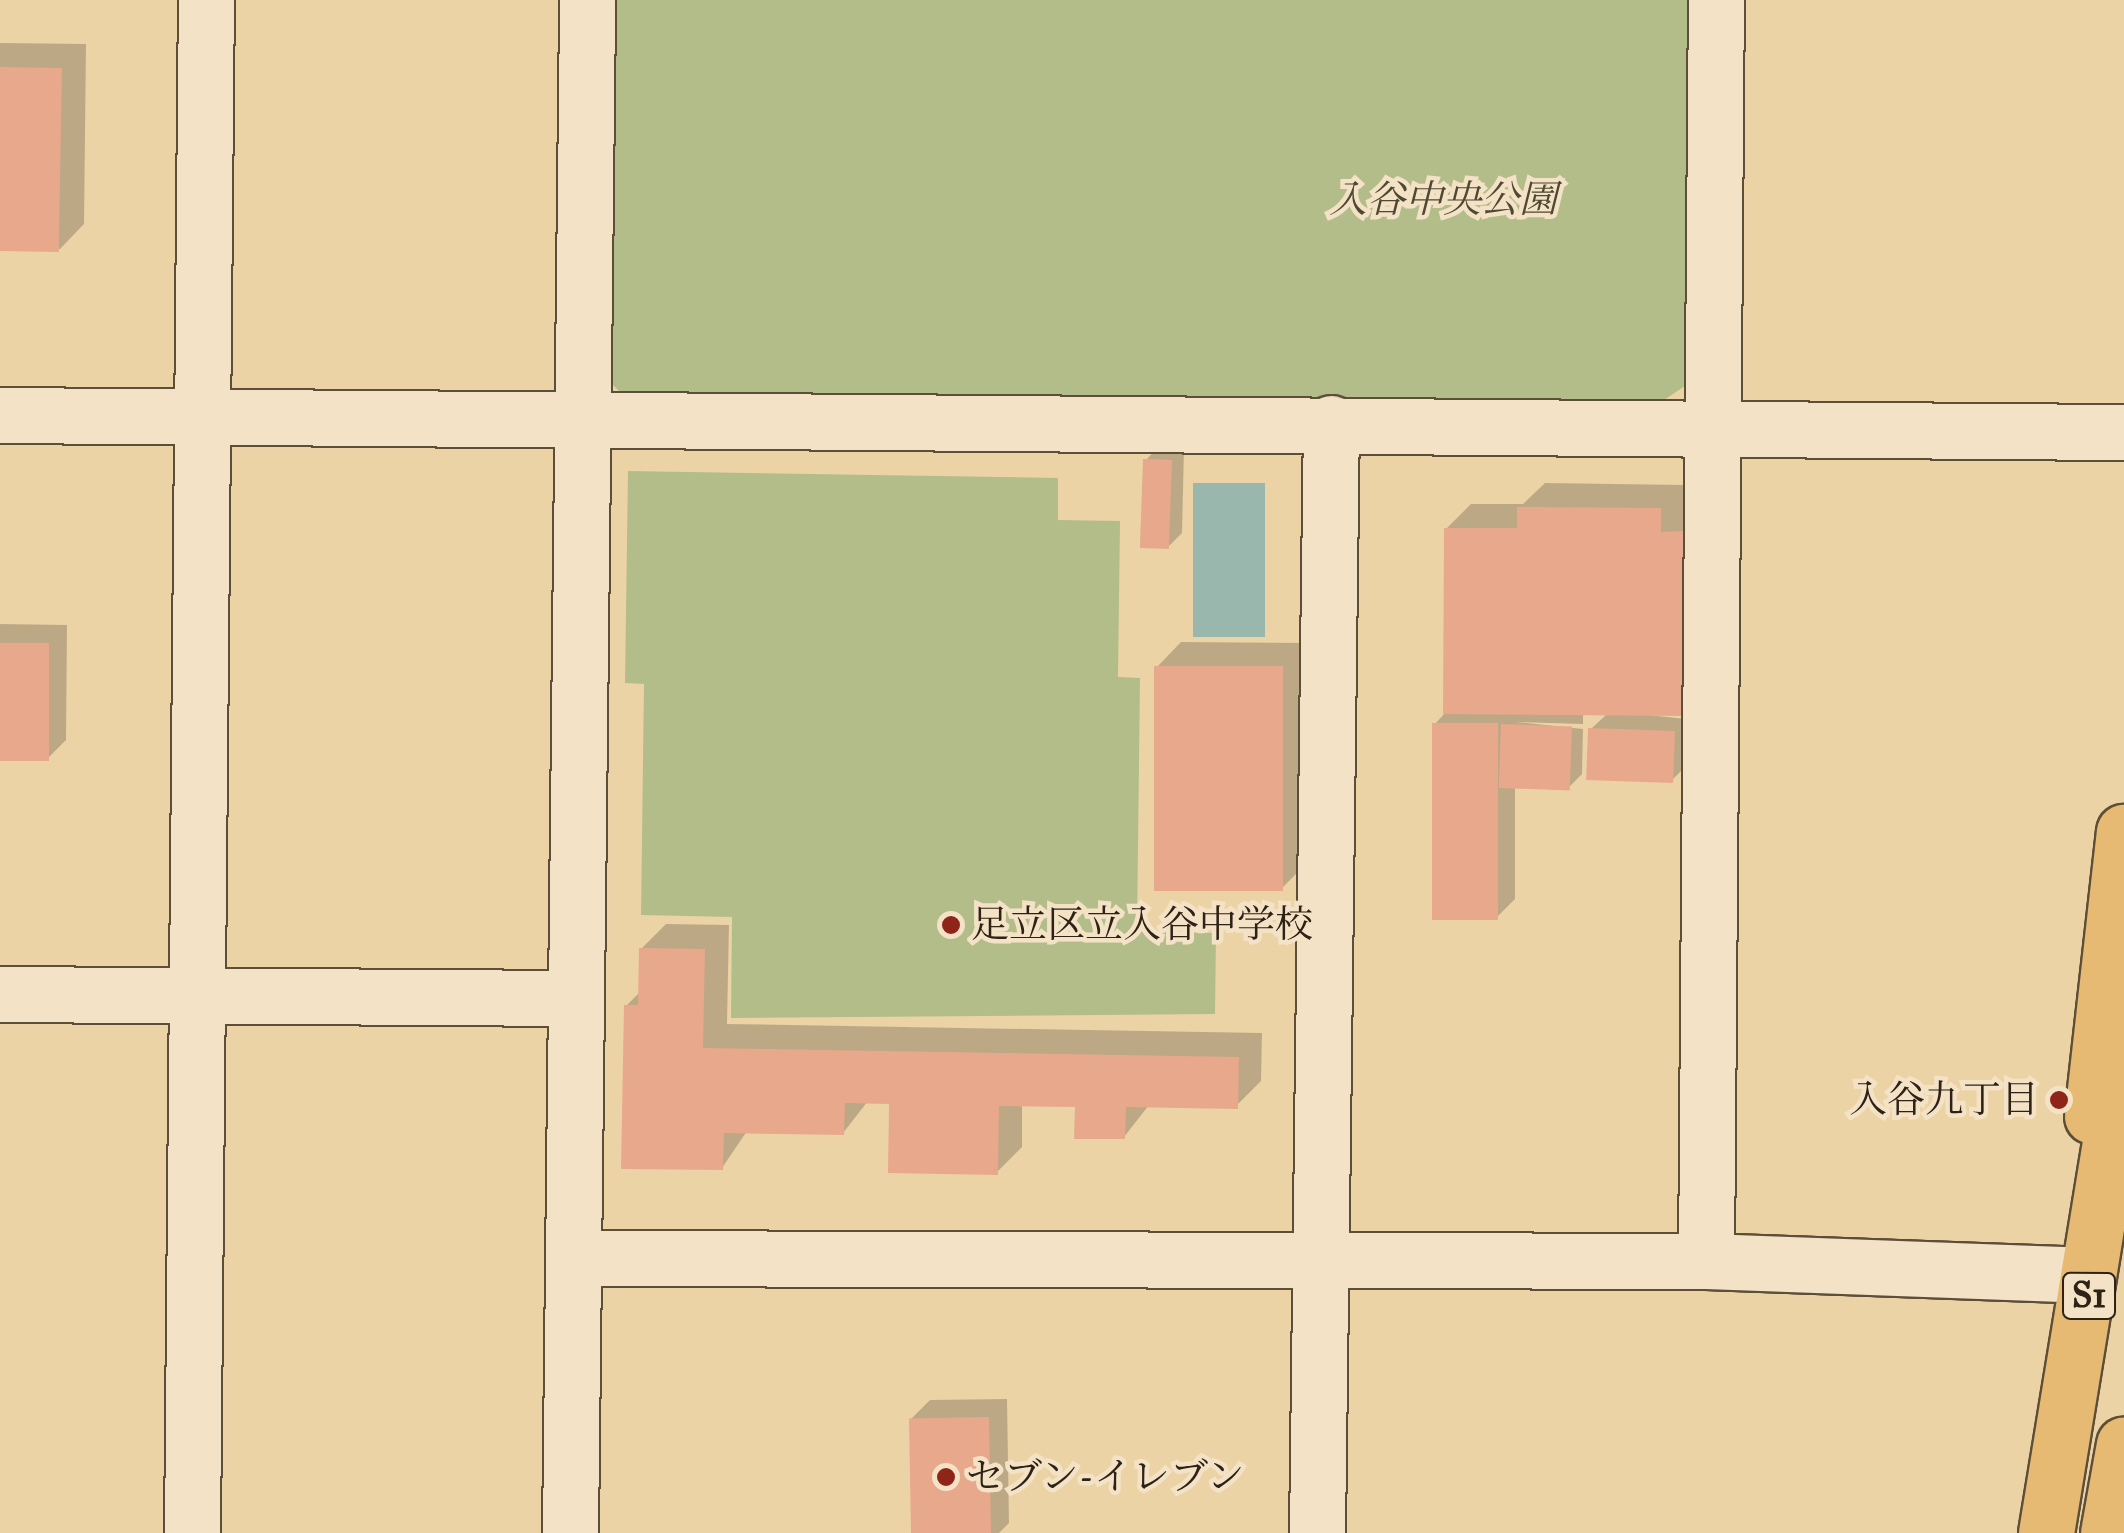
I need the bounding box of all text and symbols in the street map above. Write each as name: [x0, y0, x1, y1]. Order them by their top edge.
park label: 入谷中央公園: [1329, 177, 1557, 223]
place label: 足立区立入谷中学校: [971, 902, 1313, 948]
marker: 足立区立入谷中学校: [940, 914, 962, 936]
place label: 入谷九丁目: [1849, 1077, 2039, 1123]
marker: 入谷九丁目: [2048, 1089, 2070, 1111]
road number: S1: [2062, 1266, 2116, 1326]
place label: セブン-イレブン: [966, 1454, 1248, 1500]
marker: セブン-イレブン: [935, 1466, 957, 1488]

